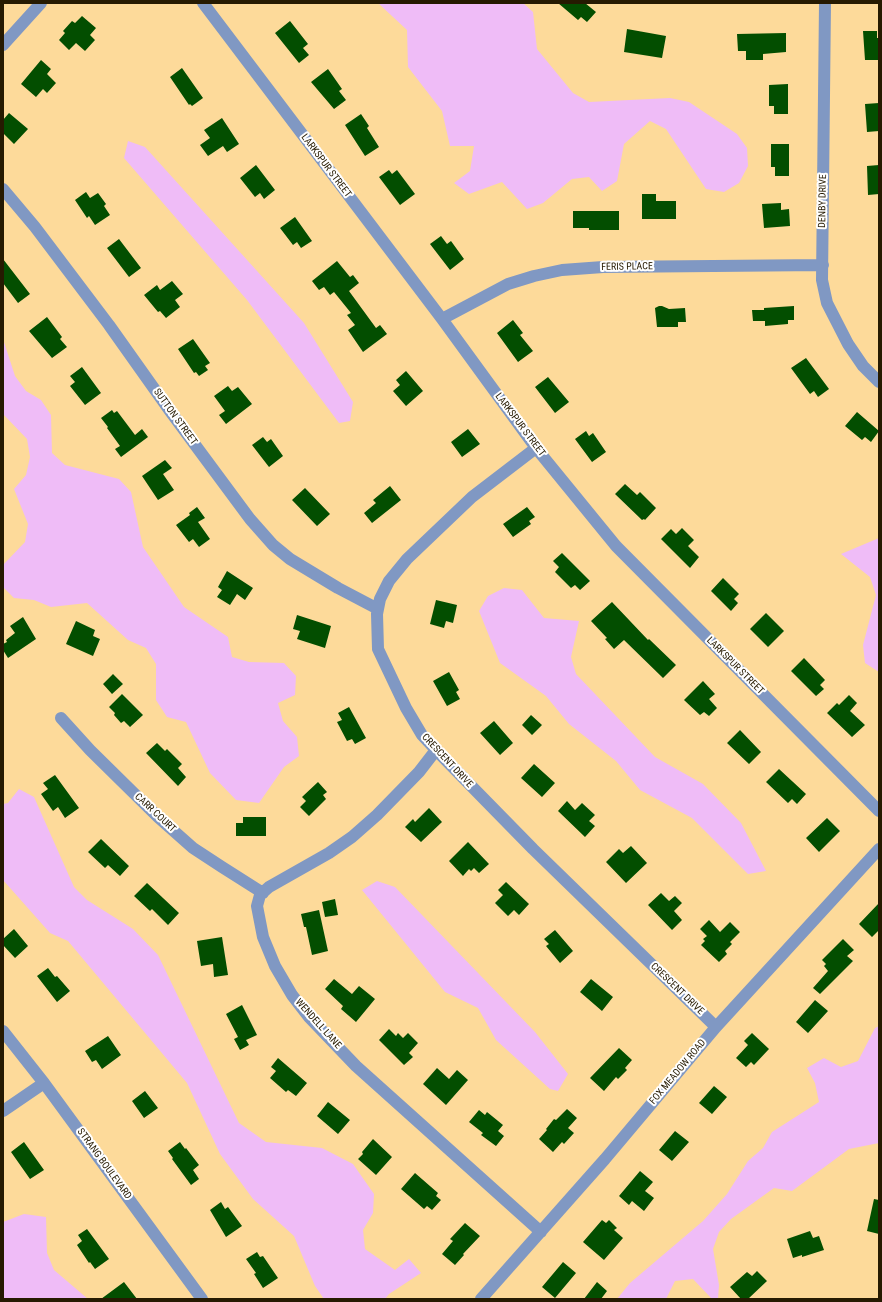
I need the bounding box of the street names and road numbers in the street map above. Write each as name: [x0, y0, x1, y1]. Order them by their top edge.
street label: LARKSPUR STREET: [298, 132, 354, 200]
street label: DENBY DRIVE: [817, 174, 829, 228]
street label: FERIS PLACE: [601, 261, 653, 273]
street label: SUTTON STREET: [151, 387, 199, 447]
street label: LARKSPUR STREET: [492, 391, 548, 459]
street label: LARKSPUR STREET: [704, 635, 766, 697]
street label: CRESCENT DRIVE: [419, 732, 475, 790]
street label: CARR COURT: [132, 791, 178, 835]
street label: CRESCENT DRIVE: [648, 961, 706, 1017]
street label: WENDELL LANE: [292, 997, 344, 1051]
street label: FOX MEADOW ROAD: [647, 1037, 709, 1107]
street label: STRANG BOULEVARD: [74, 1126, 134, 1202]

